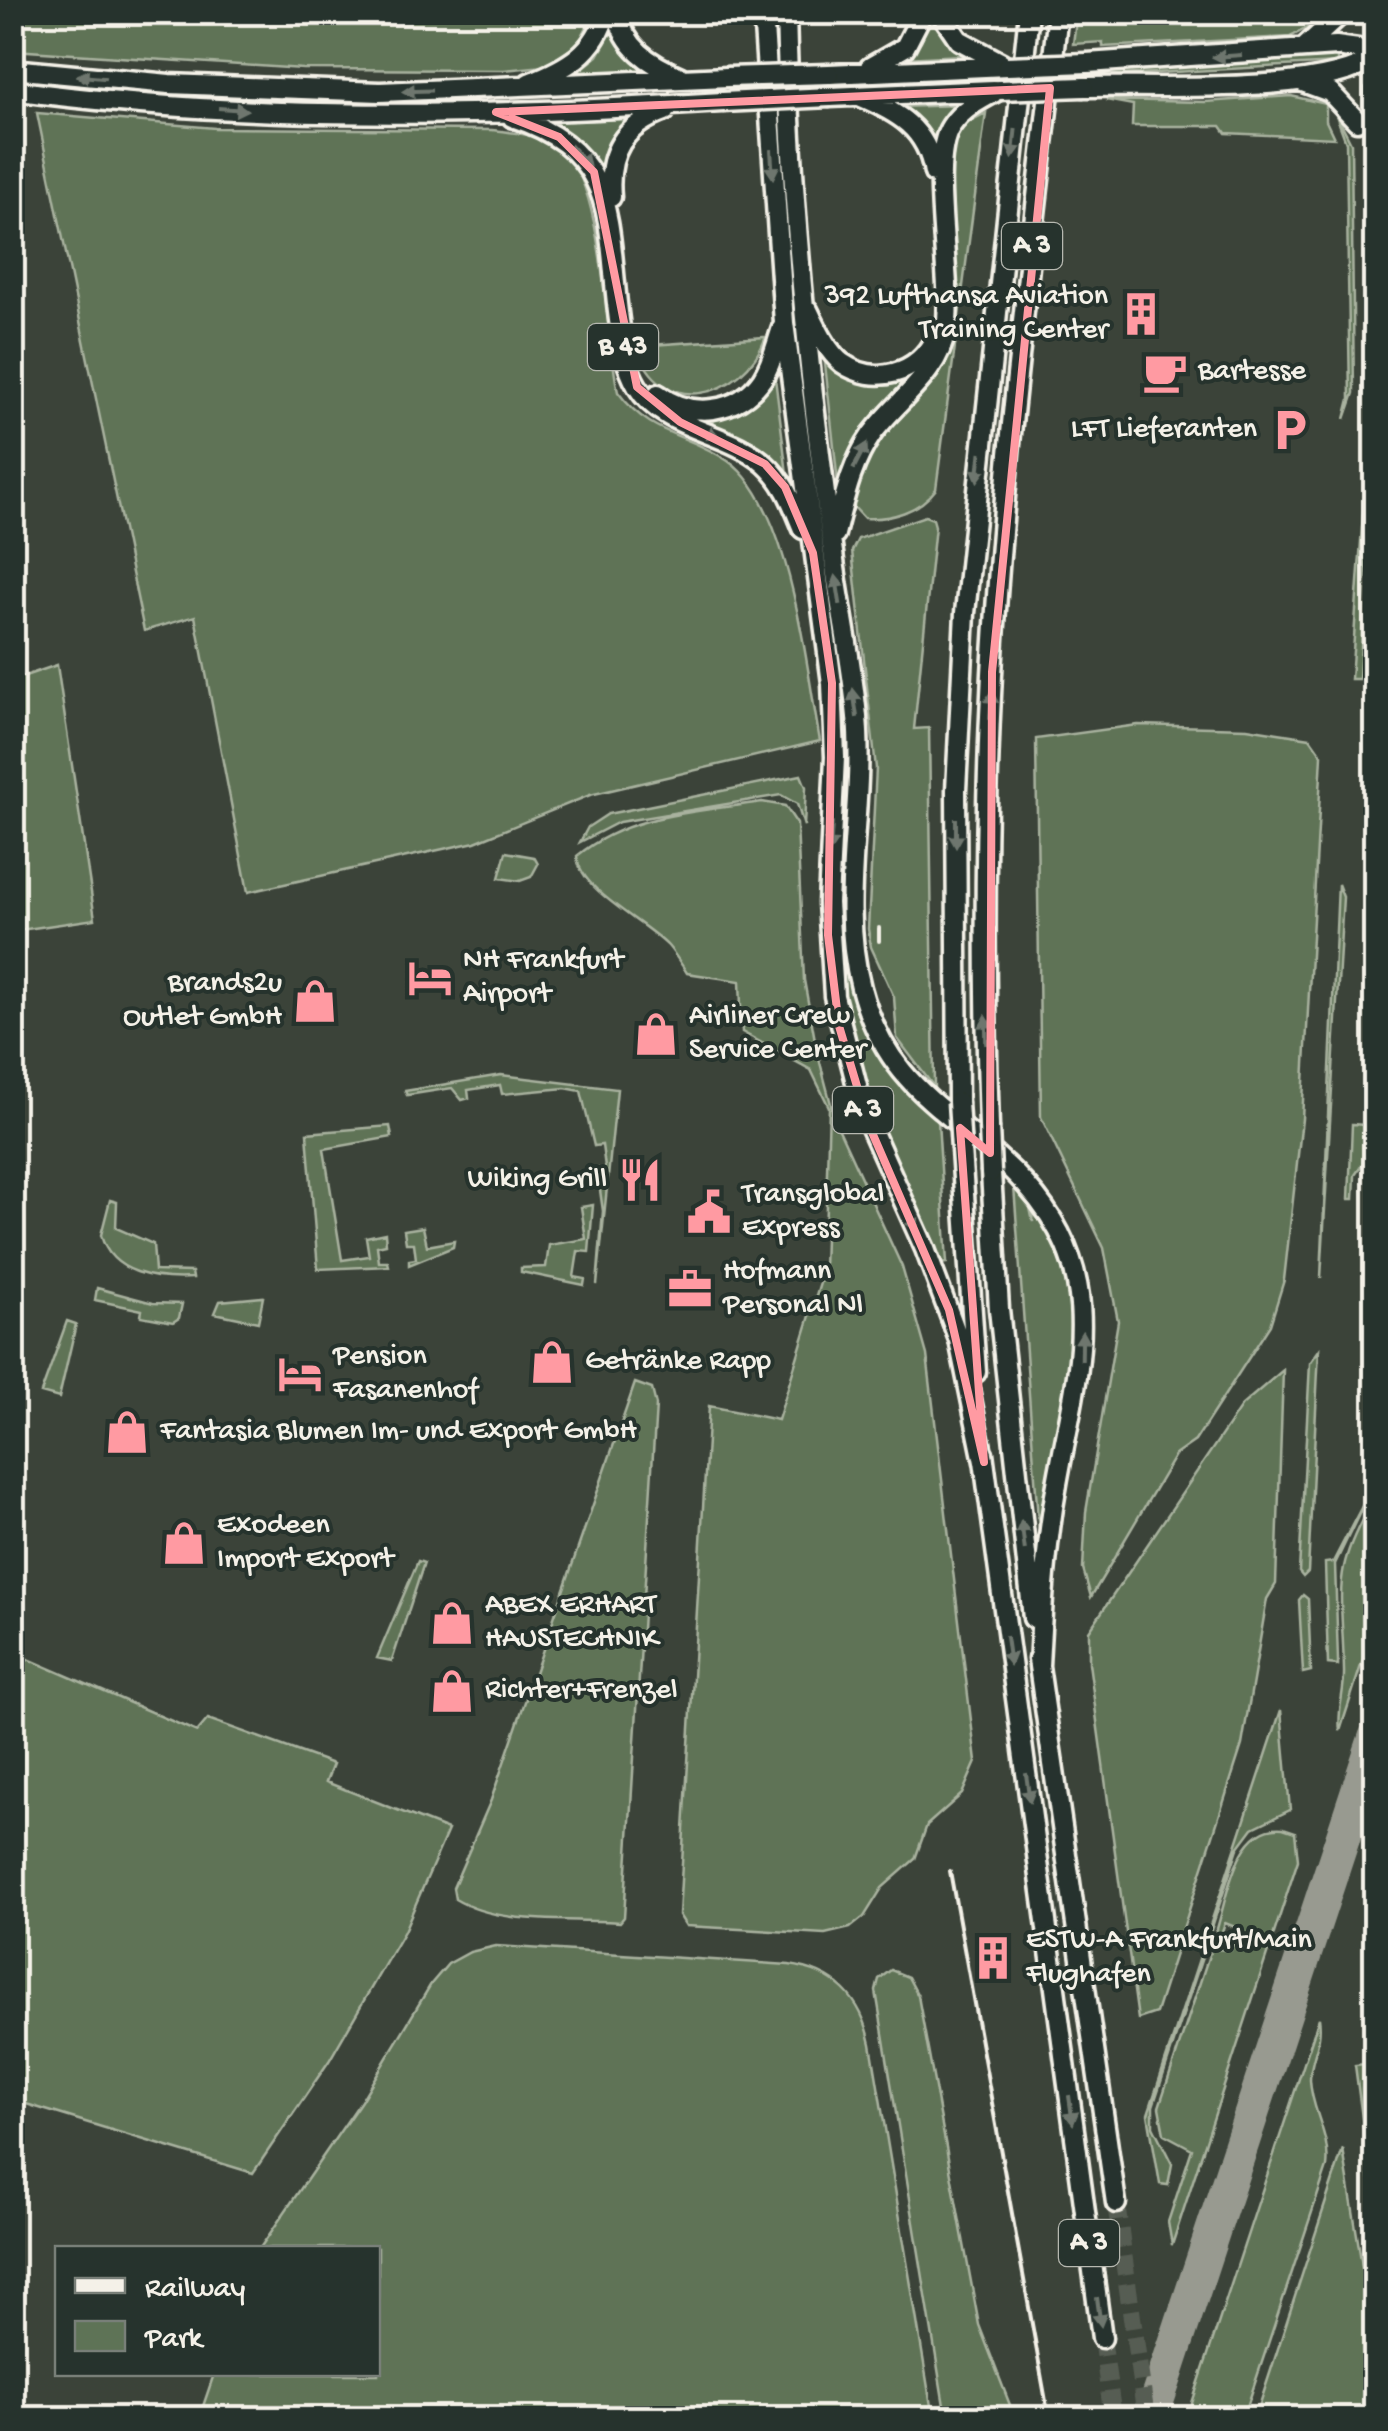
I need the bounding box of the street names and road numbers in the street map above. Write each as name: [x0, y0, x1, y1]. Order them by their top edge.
road number: A 3: [1002, 223, 1062, 269]
road number: B 43: [588, 324, 658, 370]
road number: A 3: [833, 1087, 893, 1133]
road number: A 3: [1059, 2220, 1119, 2266]

